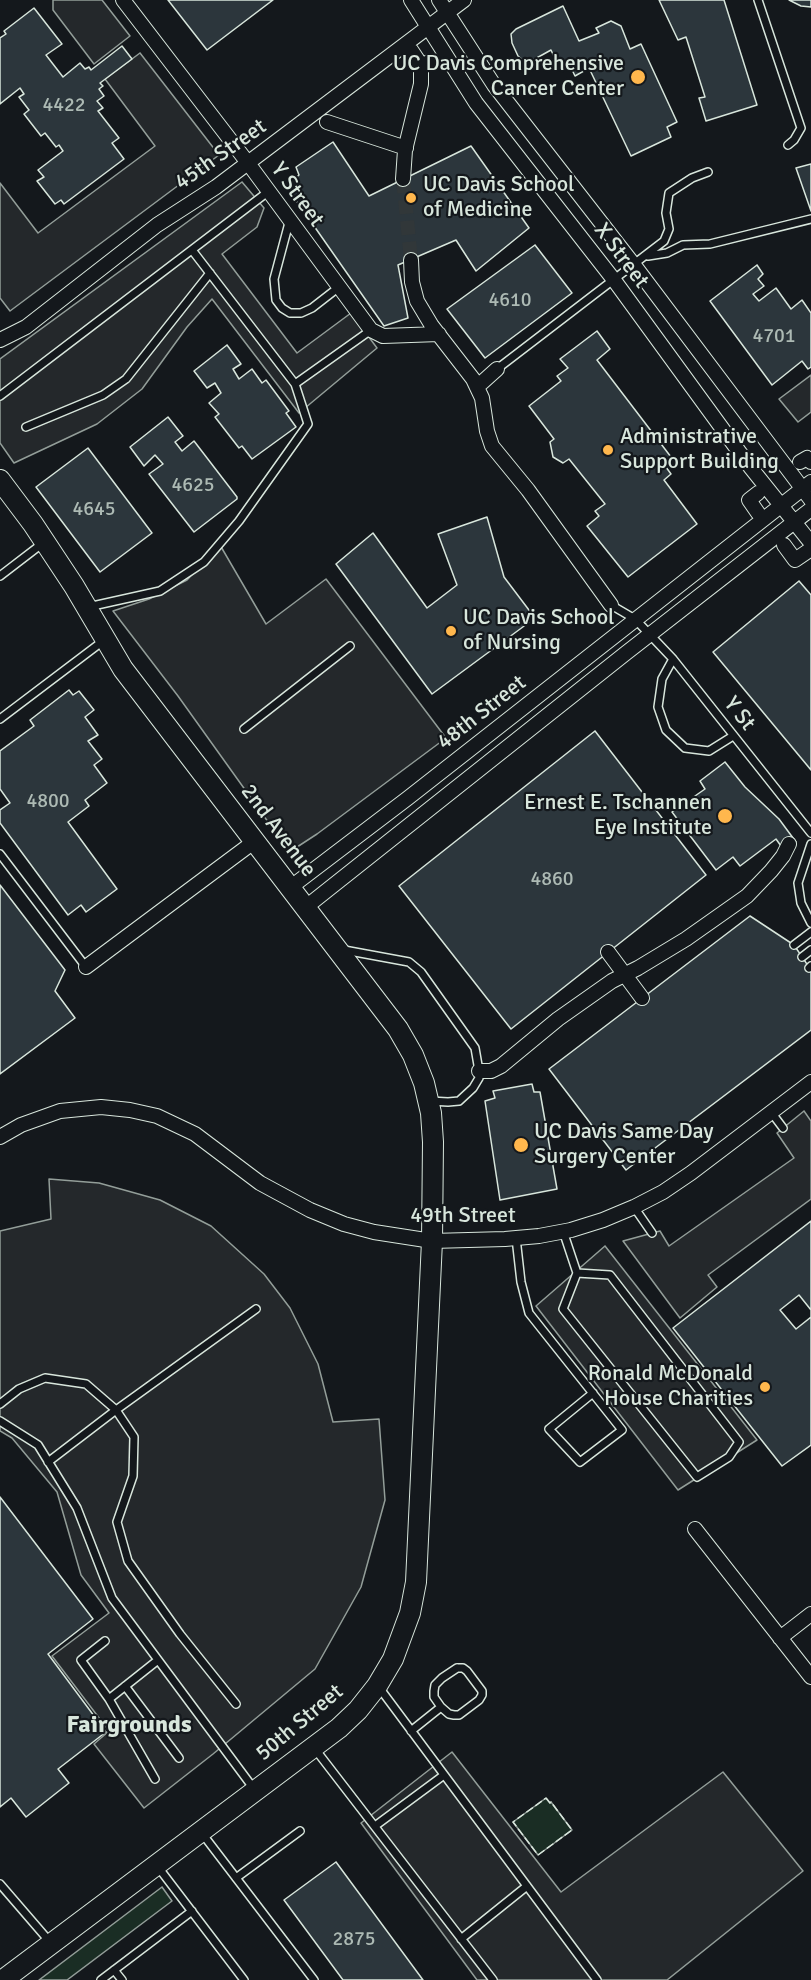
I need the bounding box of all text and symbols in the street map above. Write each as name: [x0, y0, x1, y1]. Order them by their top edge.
place label: UC Davis Comprehensive Cancer Center: [393, 51, 624, 102]
marker: UC Davis Comprehensive Cancer Center: [629, 68, 647, 86]
house number: 4422: [42, 94, 86, 118]
street label: 45th Street: [170, 114, 272, 196]
street label: Y Street: [265, 158, 329, 232]
place label: UC Davis School of Medicine: [423, 172, 575, 224]
marker: UC Davis School of Medicine: [404, 191, 418, 205]
street label: X Street: [588, 218, 654, 294]
house number: 4610: [488, 289, 532, 313]
house number: 4701: [752, 325, 796, 349]
place label: Administrative Support Building: [620, 424, 779, 476]
marker: Administrative Support Building: [601, 443, 615, 457]
house number: 4625: [171, 474, 215, 498]
house number: 4645: [72, 498, 116, 522]
place label: UC Davis School of Nursing: [463, 605, 615, 656]
marker: UC Davis School of Nursing: [444, 624, 458, 638]
street label: 48th Street: [432, 670, 532, 756]
street label: Y St: [718, 692, 760, 736]
street label: 2nd Avenue: [235, 779, 321, 883]
house number: 4800: [26, 790, 70, 814]
place label: Ernest E. Tschannen Eye Institute: [524, 790, 712, 842]
marker: Ernest E. Tschannen Eye Institute: [716, 807, 734, 825]
house number: 4860: [530, 868, 574, 892]
place label: UC Davis Same Day Surgery Center: [534, 1119, 714, 1170]
marker: UC Davis Same Day Surgery Center: [512, 1136, 530, 1154]
street label: 49th Street: [410, 1203, 516, 1229]
place label: Ronald McDonald House Charities: [588, 1361, 753, 1412]
marker: Ronald McDonald House Charities: [758, 1380, 772, 1394]
street label: 50th Street: [251, 1679, 349, 1767]
district label: Fairgrounds: [66, 1712, 192, 1740]
house number: 2875: [332, 1928, 376, 1952]

